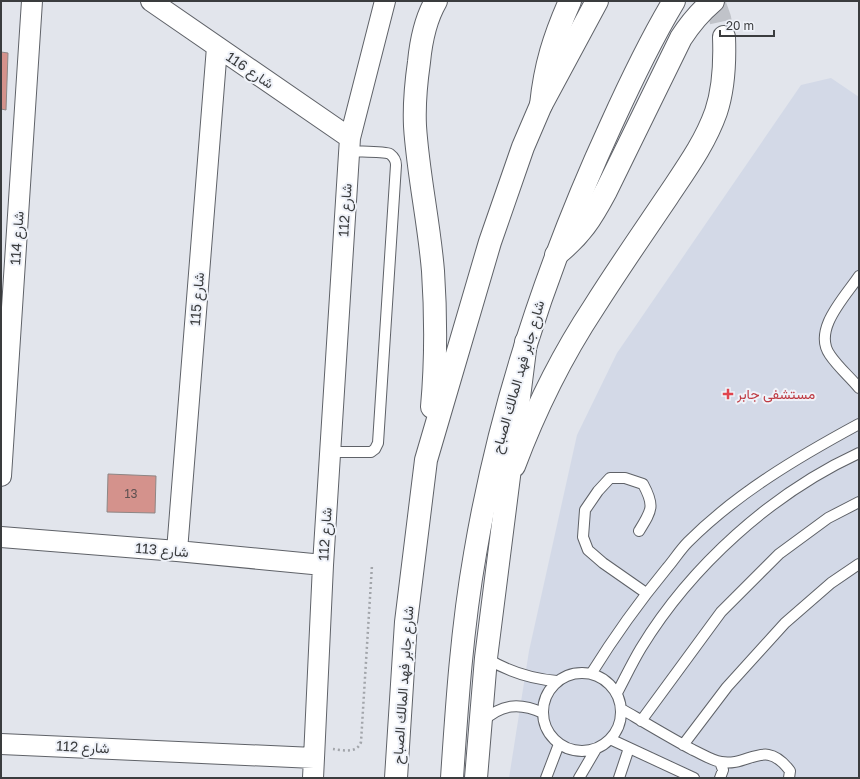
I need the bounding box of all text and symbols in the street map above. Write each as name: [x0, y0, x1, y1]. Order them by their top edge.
scale bar: [720, 12, 774, 38]
text: 20 m: [726, 18, 754, 33]
street label: شارع 116: [222, 48, 277, 94]
street label: شارع 112: [334, 183, 358, 237]
street label: شارع 114: [6, 211, 30, 266]
street label: شارع 115: [186, 272, 210, 327]
street label: شارع جابر فهد المالك الصباح: [488, 298, 550, 456]
place label: مستشفى جابر: [736, 385, 815, 403]
marker: مستشفى جابر: [722, 388, 734, 400]
house number: 13: [125, 486, 137, 501]
street label: شارع 112: [314, 507, 338, 561]
street label: شارع 113: [134, 539, 189, 563]
street label: شارع جابر فهد المالك الصباح: [388, 605, 420, 765]
street label: شارع 112: [56, 737, 110, 759]

